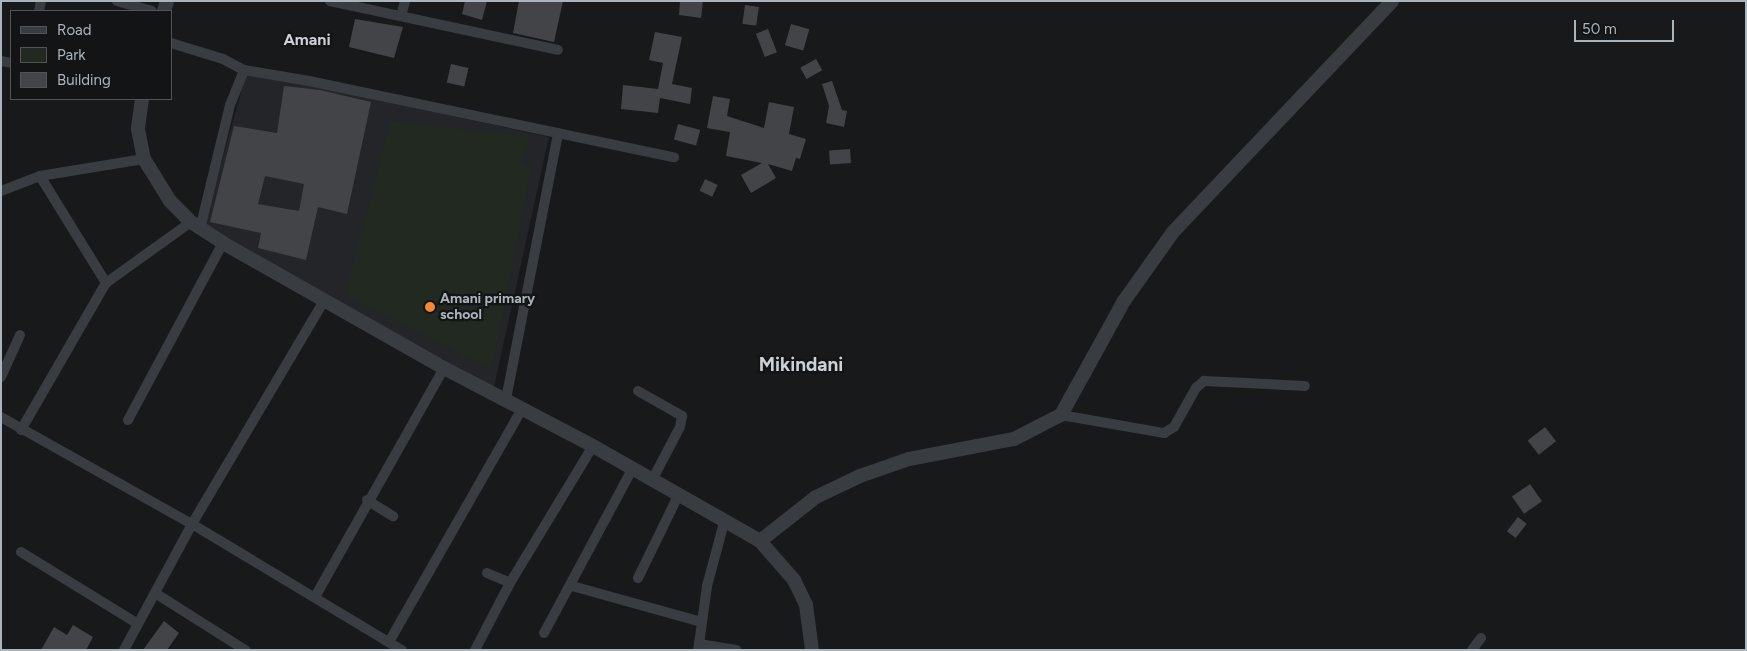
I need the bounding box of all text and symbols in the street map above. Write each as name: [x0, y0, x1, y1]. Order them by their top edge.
legend: [10, 10, 172, 100]
scale bar: [1577, 10, 1677, 42]
text: 50 m: [1582, 20, 1617, 38]
text: Road: [57, 21, 92, 39]
district label: Amani: [283, 30, 331, 50]
text: Park: [57, 46, 86, 64]
text: Building: [57, 71, 111, 89]
place label: Amani primary school: [440, 291, 535, 324]
marker: Amani primary school: [424, 301, 436, 313]
district label: Mikindani: [759, 354, 843, 376]

